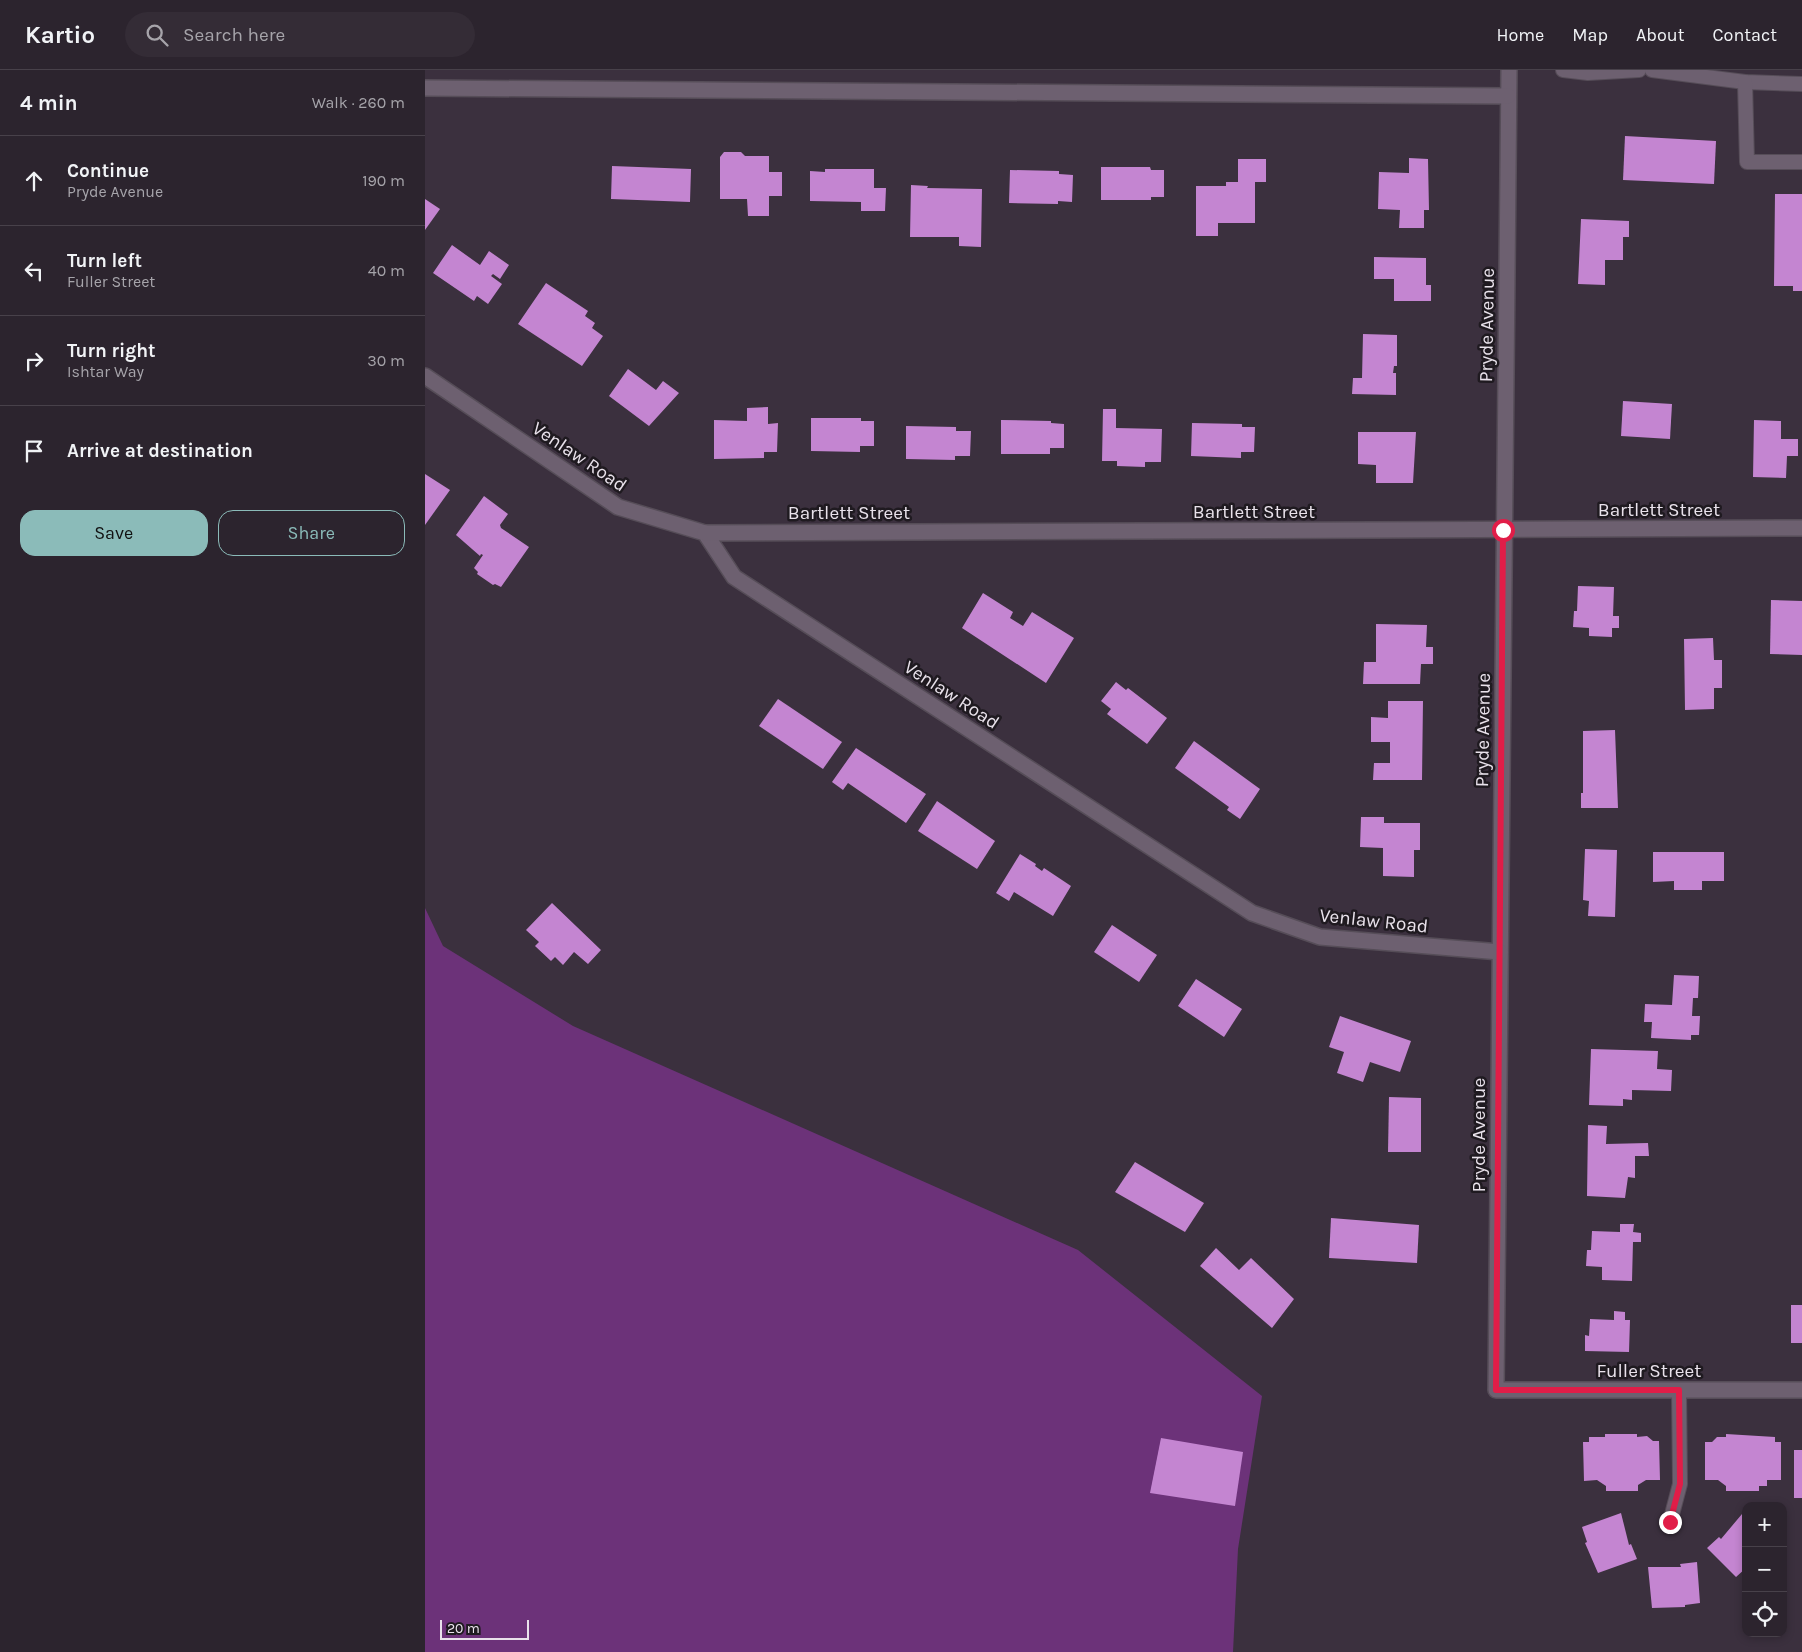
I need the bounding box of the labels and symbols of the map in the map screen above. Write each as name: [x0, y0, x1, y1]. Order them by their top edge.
street label: Pryde Avenue: [1475, 268, 1499, 382]
street label: Venlaw Road: [528, 417, 631, 496]
street label: Bartlett Street: [1598, 499, 1720, 521]
street label: Bartlett Street: [1193, 501, 1315, 523]
street label: Bartlett Street: [788, 502, 910, 524]
route start: [1492, 519, 1515, 542]
street label: Venlaw Road: [900, 656, 1003, 734]
street label: Pryde Avenue: [1471, 673, 1495, 787]
street label: Venlaw Road: [1318, 904, 1429, 938]
street label: Pryde Avenue: [1468, 1078, 1490, 1192]
street label: Fuller Street: [1597, 1360, 1701, 1382]
route end: [1659, 1511, 1682, 1534]
scale bar: [440, 1617, 529, 1640]

